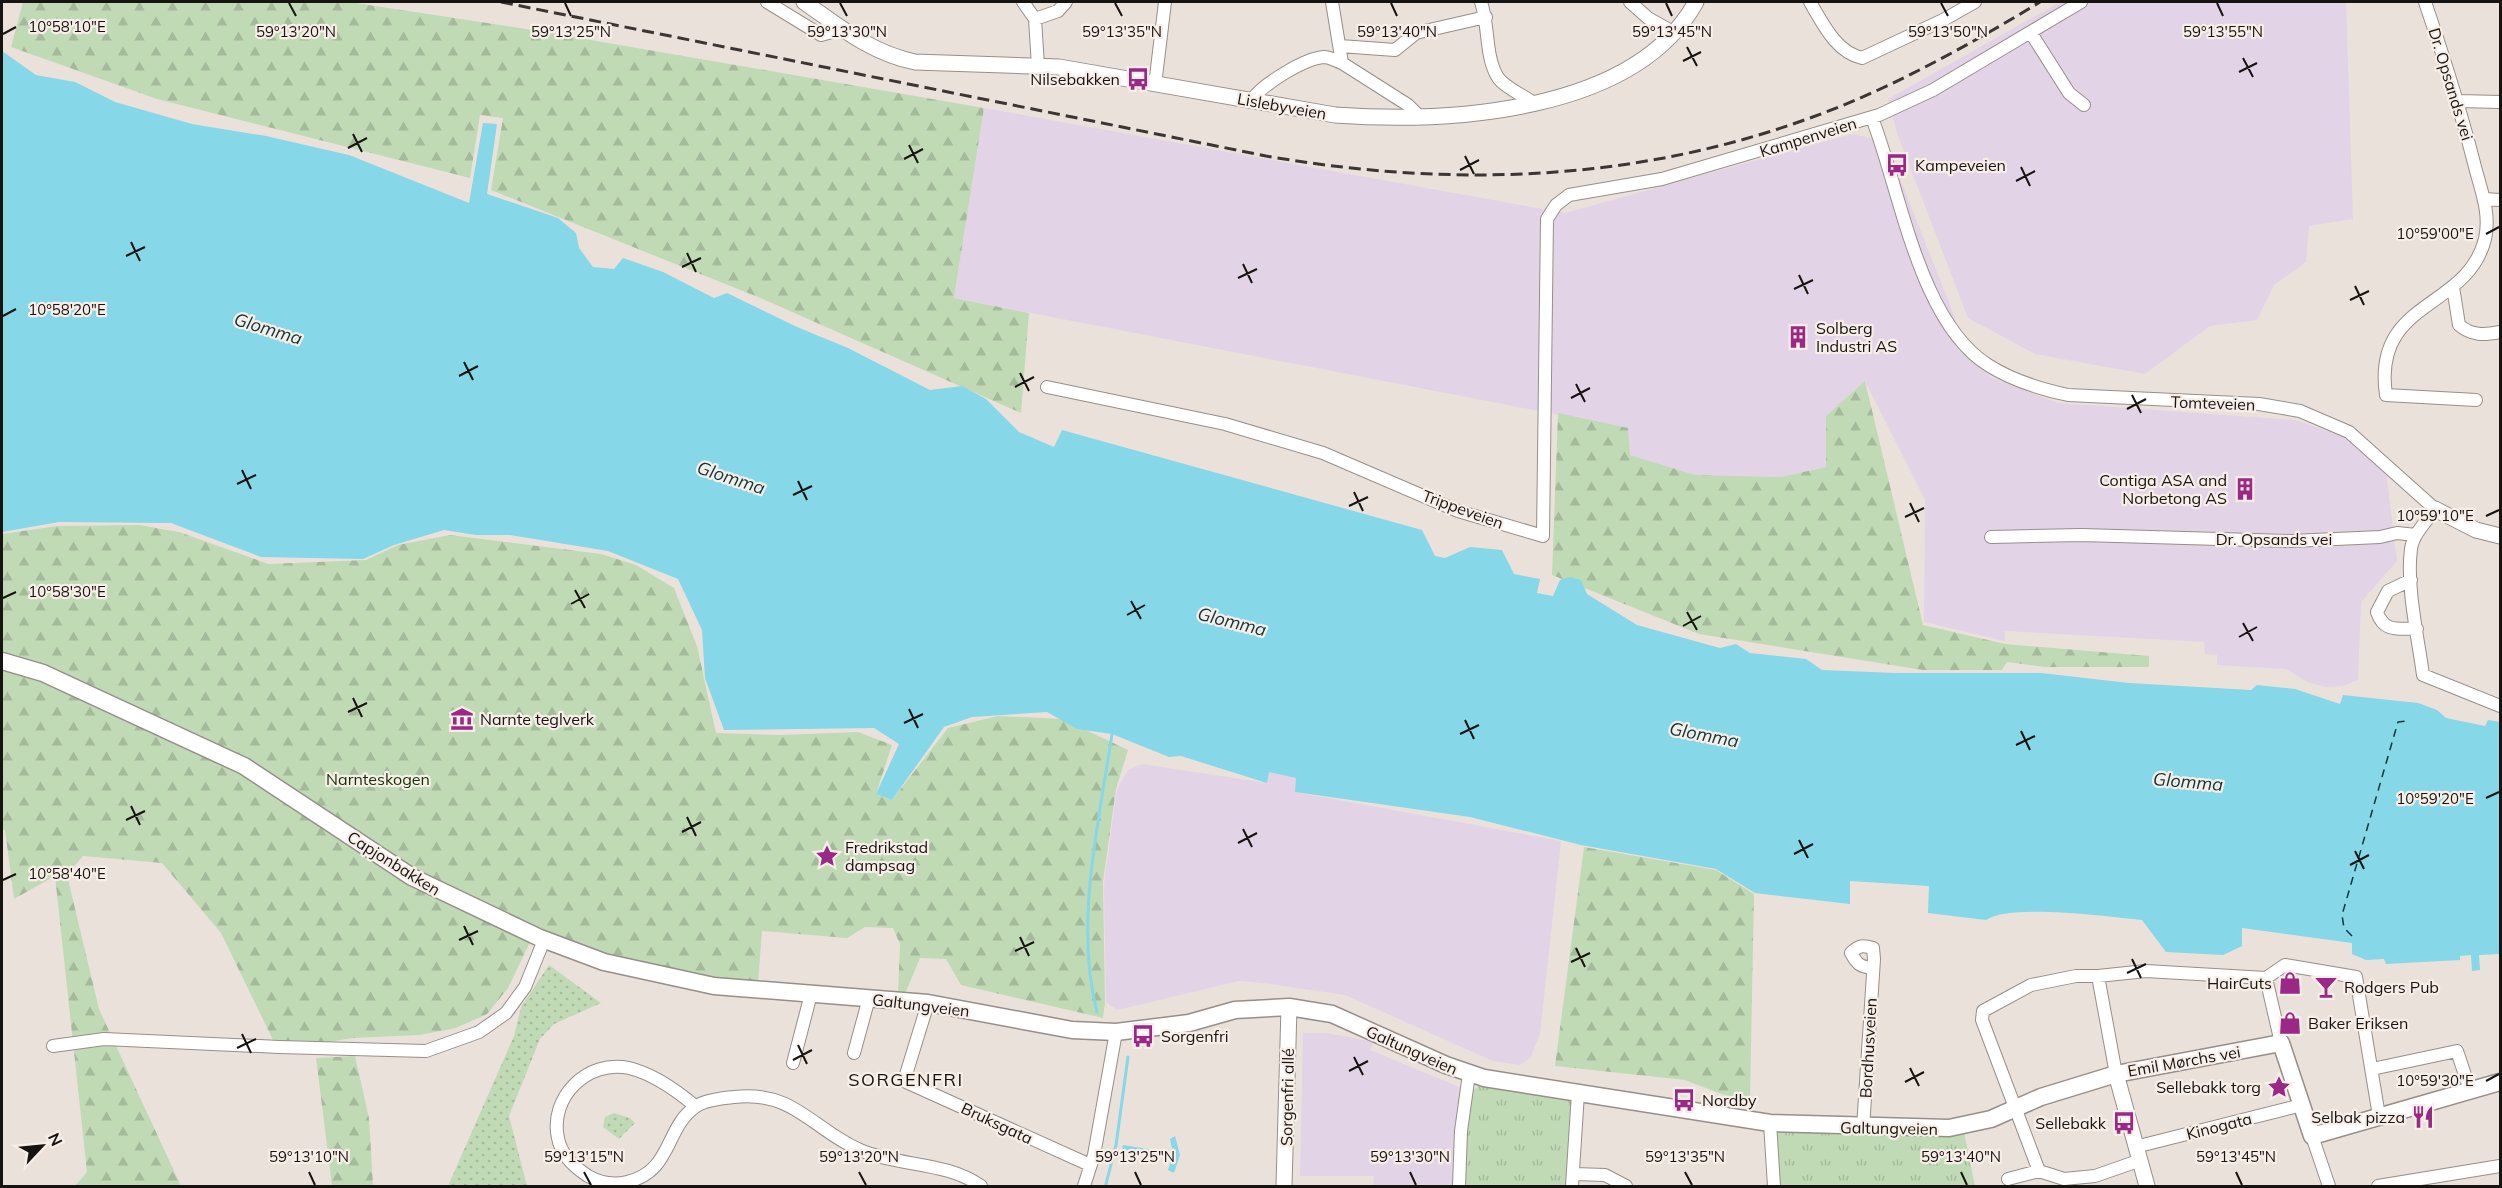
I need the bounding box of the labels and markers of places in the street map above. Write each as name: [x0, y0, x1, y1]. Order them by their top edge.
bus stop icon: Nilsebakken: [1125, 66, 1151, 92]
place label: Nilsebakken: [1030, 69, 1120, 89]
bus stop icon: Kampeveien: [1884, 152, 1910, 178]
place label: Kampeveien: [1915, 155, 2006, 175]
place label: Solberg Industri AS: [1816, 318, 1897, 356]
building icon: Solberg Industri AS: [1785, 324, 1811, 350]
place label: Contiga ASA and Norbetong AS: [2099, 470, 2227, 508]
building icon: Contiga ASA and Norbetong AS: [2232, 476, 2258, 502]
museum icon: Narnte teglverk: [449, 706, 475, 732]
place label: Narnte teglverk: [480, 709, 595, 729]
place label: Fredrikstad dampsag: [845, 837, 928, 875]
place icon: Fredrikstad dampsag: [814, 843, 840, 869]
shop icon: HairCuts: [2277, 970, 2303, 996]
place label: HairCuts: [2207, 973, 2272, 993]
bar icon: Rodgers Pub: [2313, 974, 2339, 1000]
place label: Rodgers Pub: [2344, 977, 2439, 997]
shop icon: Baker Eriksen: [2277, 1010, 2303, 1036]
place label: Baker Eriksen: [2308, 1013, 2408, 1033]
bus stop icon: Sorgenfri: [1130, 1023, 1156, 1049]
place label: Sorgenfri: [1161, 1026, 1229, 1046]
place icon: Sellebakk torg: [2266, 1074, 2292, 1100]
place label: Sellebakk torg: [2156, 1077, 2261, 1097]
bus stop icon: Nordby: [1671, 1087, 1697, 1113]
place label: Nordby: [1702, 1090, 1757, 1110]
restaurant icon: Selbak pizza: [2410, 1104, 2436, 1130]
place label: Selbak pizza: [2311, 1107, 2405, 1127]
bus stop icon: Sellebakk: [2111, 1110, 2137, 1136]
place label: Sellebakk: [2035, 1113, 2107, 1133]

